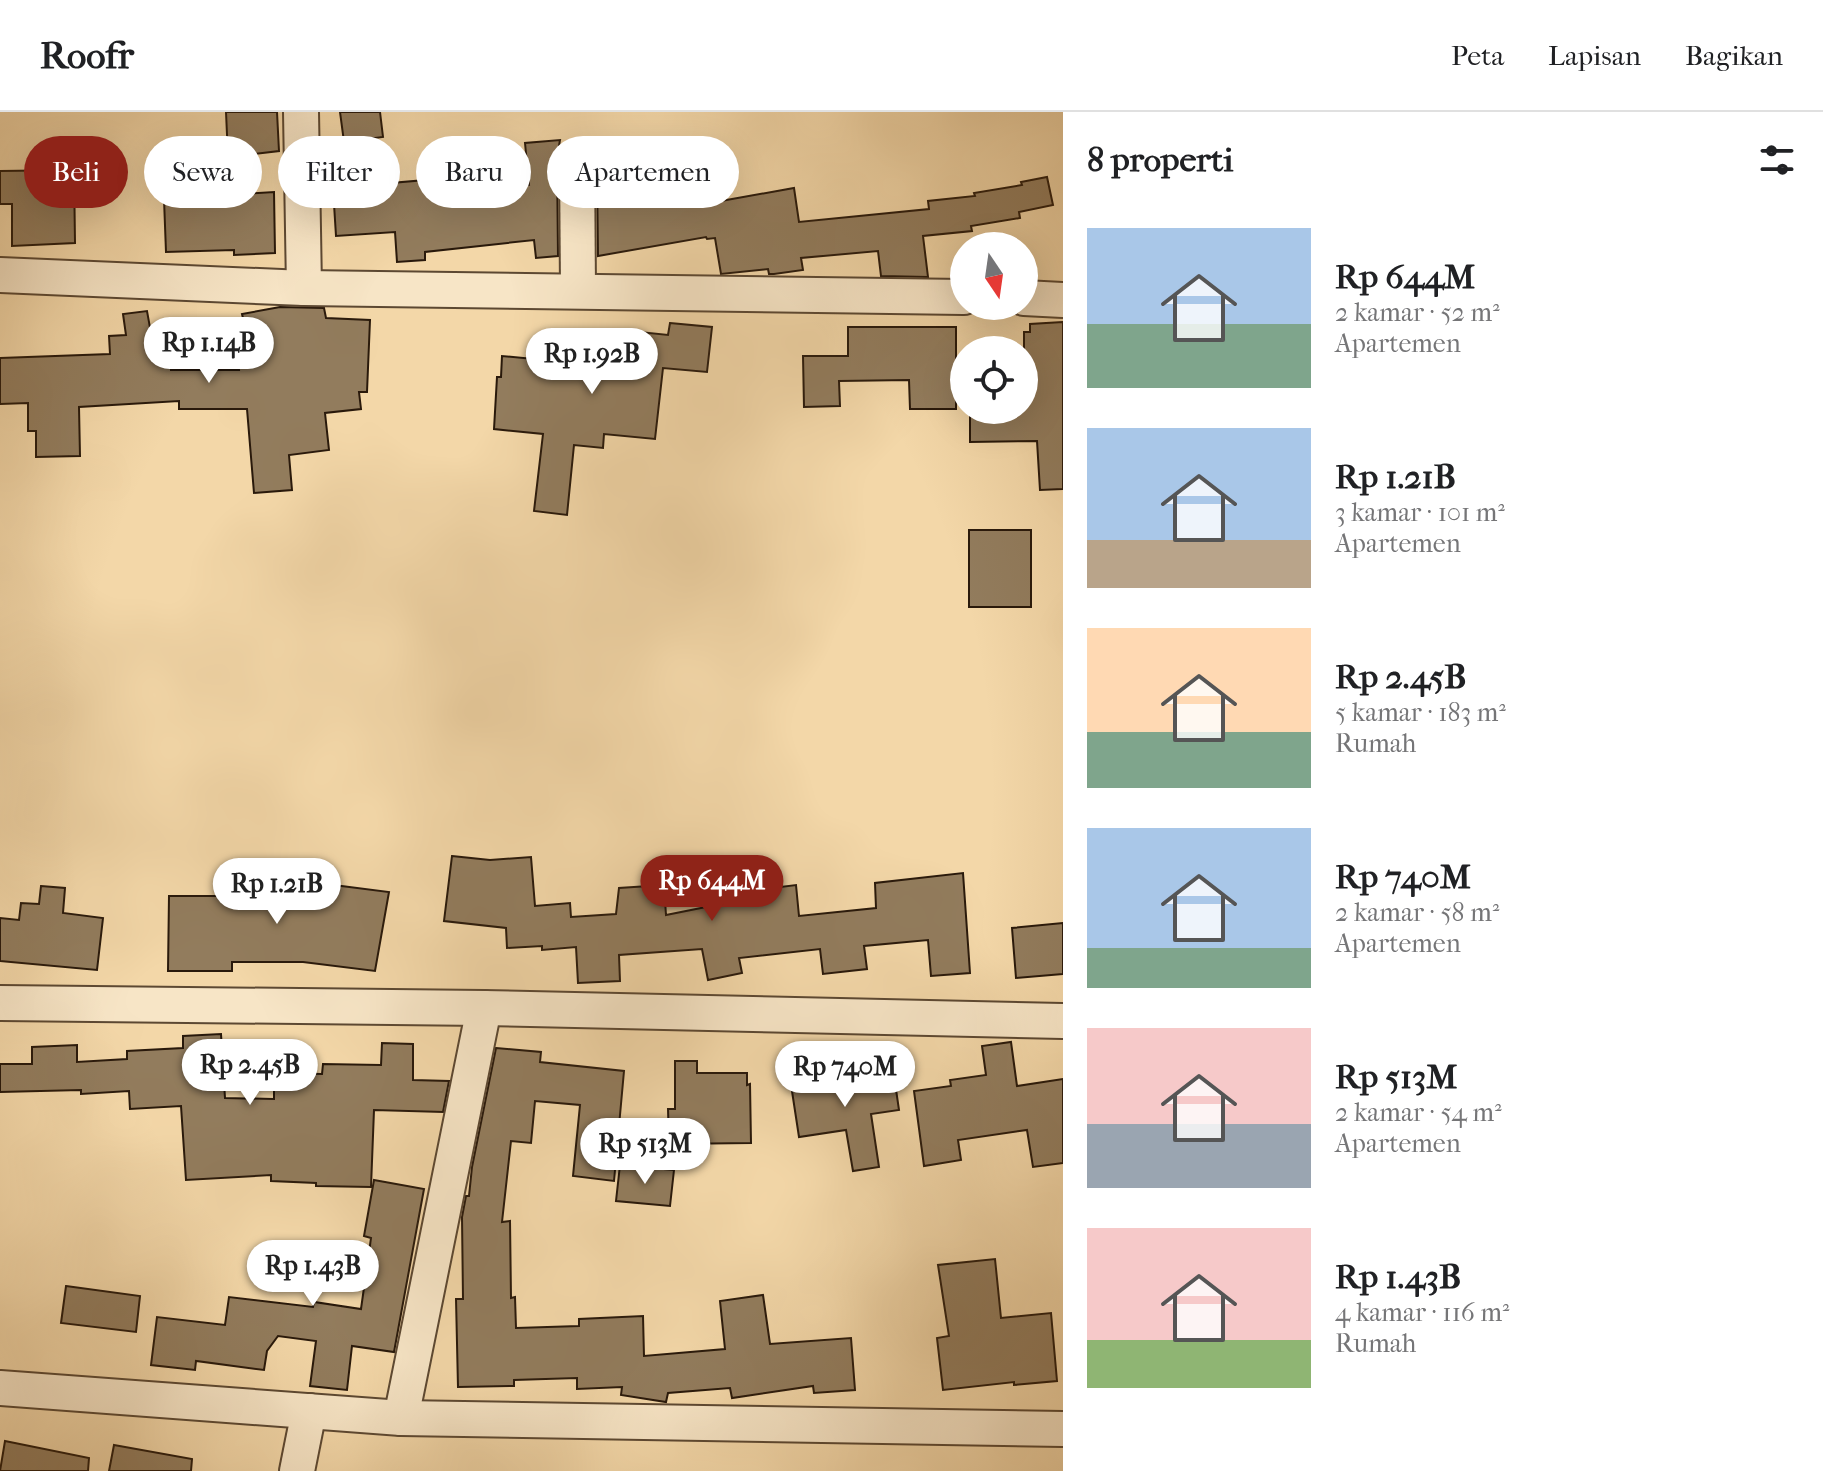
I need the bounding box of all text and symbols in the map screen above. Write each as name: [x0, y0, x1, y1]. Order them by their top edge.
text: Roofr: [40, 33, 134, 78]
text: Peta: [1451, 39, 1504, 72]
text: Lapisan: [1548, 39, 1641, 72]
text: Bagikan: [1685, 39, 1783, 72]
chip: Beli: [24, 136, 128, 208]
chip: Sewa: [144, 136, 262, 208]
chip: Filter: [278, 136, 400, 208]
chip: Baru: [416, 136, 531, 208]
chip: Apartemen: [547, 136, 739, 208]
icon: filters: [1755, 138, 1799, 182]
text: 8 properti: [1087, 140, 1233, 180]
north arrow: [950, 232, 1038, 320]
map controls: [950, 232, 1038, 424]
text: Rp 644M: [1335, 257, 1475, 297]
icon: home: [1151, 260, 1247, 356]
text: 2 kamar · 52 m²: [1335, 297, 1500, 328]
pin: Rp 1.14B: [126, 317, 292, 385]
text: Rp 1.14B: [162, 327, 256, 358]
pin: Rp 1.92B: [509, 328, 675, 396]
text: Apartemen: [1335, 328, 1461, 359]
button: locate: [950, 336, 1038, 424]
text: Rp 1.92B: [544, 338, 640, 369]
text: Rp 1.21B: [1335, 457, 1456, 497]
icon: home: [1151, 460, 1247, 556]
text: 3 kamar · 101 m²: [1335, 497, 1505, 528]
text: Apartemen: [1335, 528, 1461, 559]
text: Rp 2.45B: [1335, 657, 1466, 697]
icon: home: [1151, 660, 1247, 756]
text: 5 kamar · 183 m²: [1335, 697, 1506, 728]
text: Rumah: [1335, 728, 1416, 759]
pin: Rp 644M: [638, 855, 786, 923]
text: Rp 740M: [1335, 857, 1471, 897]
pin: Rp 1.21B: [194, 858, 360, 926]
icon: home: [1151, 860, 1247, 956]
text: Rp 644M: [658, 865, 766, 896]
text: Rp 1.21B: [231, 868, 323, 899]
text: 2 kamar · 58 m²: [1335, 897, 1499, 928]
text: Apartemen: [1335, 928, 1461, 959]
pin: Rp 2.45B: [167, 1039, 333, 1107]
pin: Rp 740M: [771, 1041, 919, 1109]
text: Rp 2.45B: [200, 1049, 300, 1080]
text: Rp 740M: [793, 1051, 897, 1082]
text: Rp 513M: [1335, 1057, 1457, 1097]
icon: home: [1151, 1060, 1247, 1156]
text: 2 kamar · 54 m²: [1335, 1097, 1502, 1128]
pin: Rp 513M: [571, 1118, 719, 1186]
text: Rp 513M: [598, 1128, 692, 1159]
text: Apartemen: [1335, 1128, 1461, 1159]
pin: Rp 1.43B: [230, 1240, 396, 1308]
text: Rp 1.43B: [265, 1250, 361, 1281]
text: Rp 1.43B: [1335, 1257, 1461, 1297]
icon: home: [1151, 1260, 1247, 1356]
text: 4 kamar · 116 m²: [1335, 1297, 1509, 1328]
text: Rumah: [1335, 1328, 1416, 1359]

